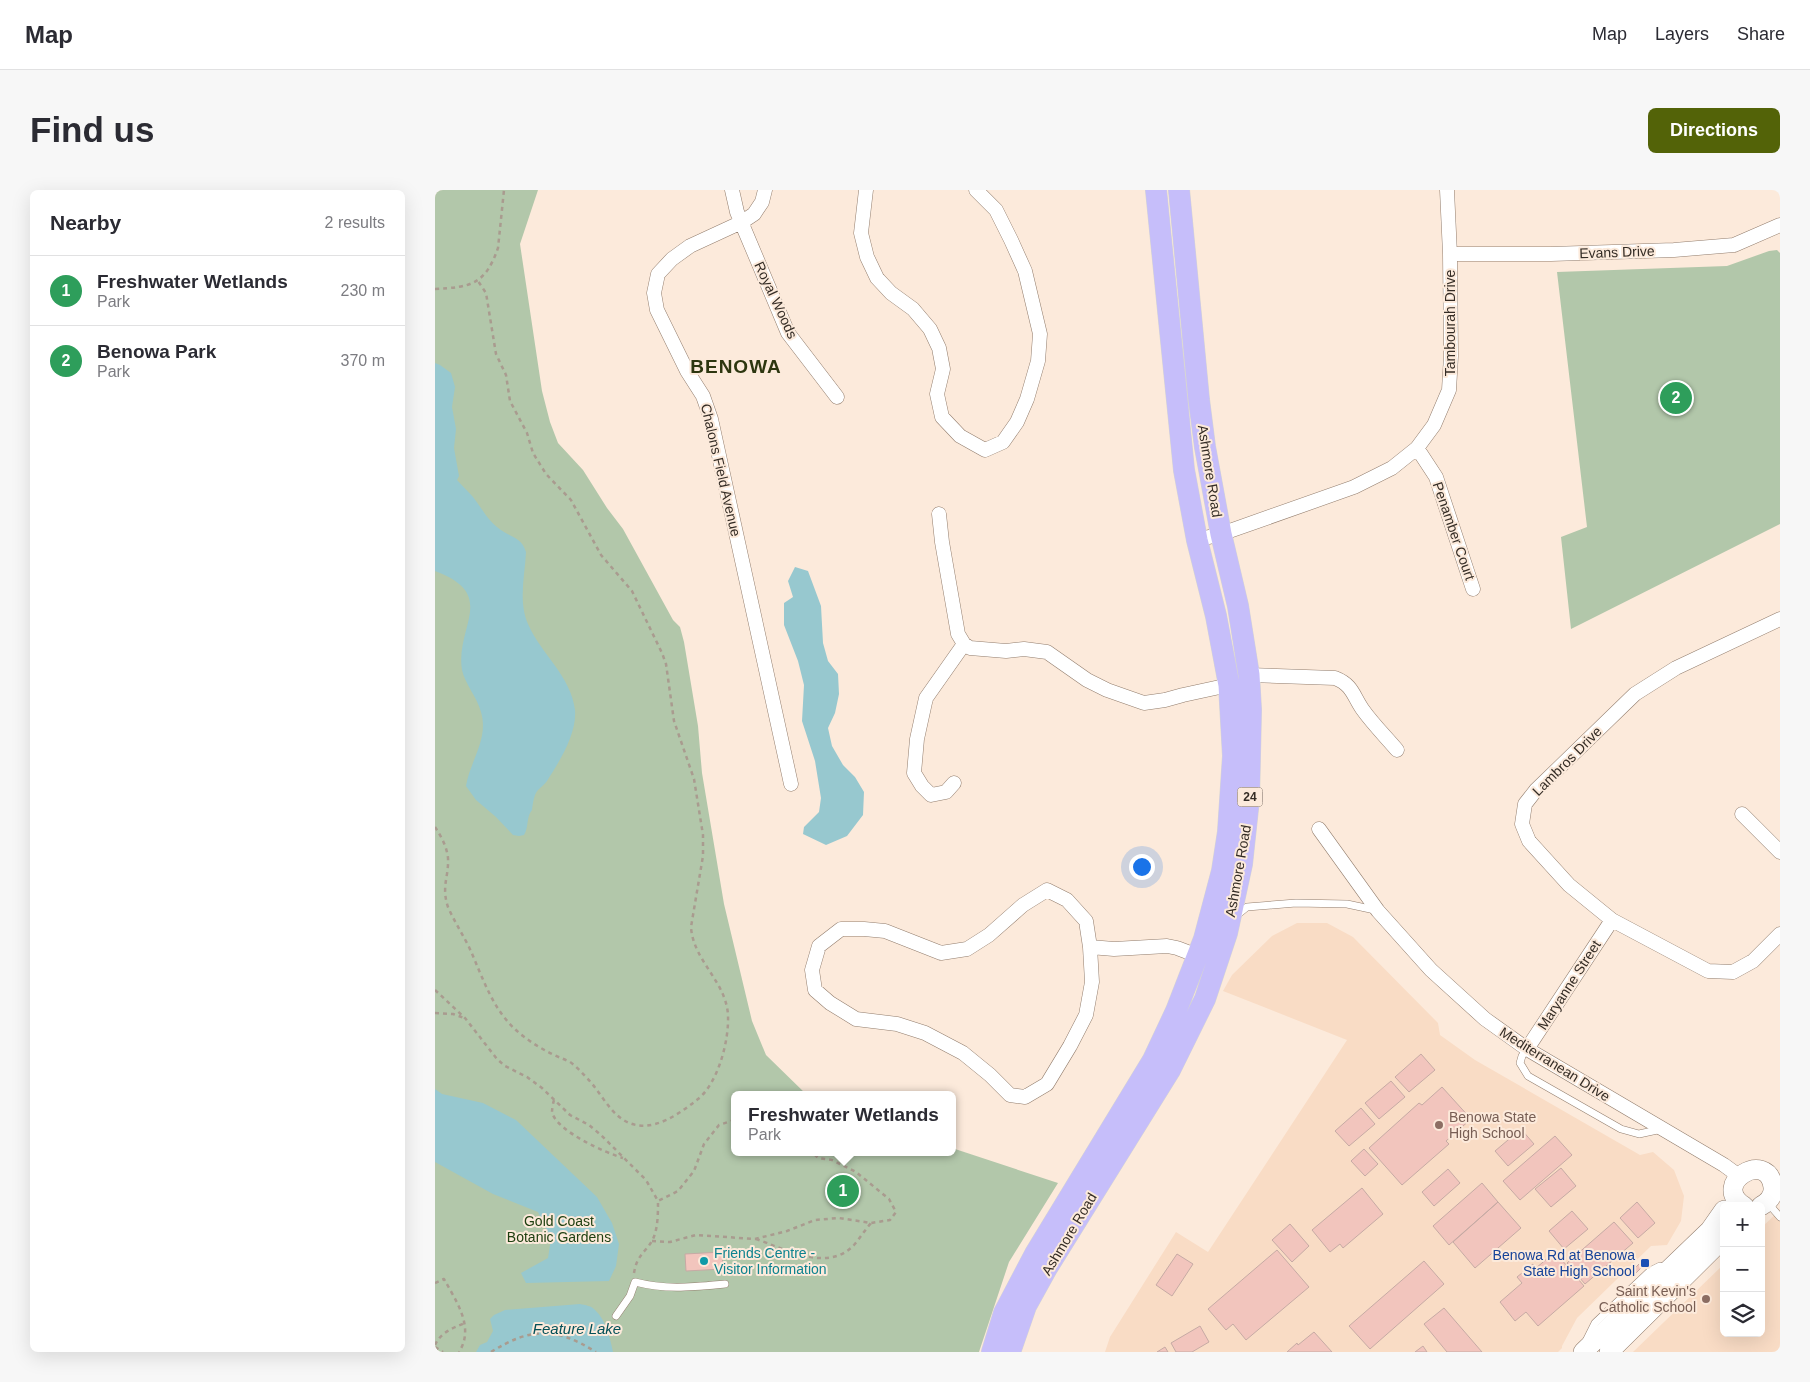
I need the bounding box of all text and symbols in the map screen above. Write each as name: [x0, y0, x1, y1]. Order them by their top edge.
text: Map: [25, 21, 73, 48]
text: Map: [1592, 24, 1627, 44]
text: Layers: [1655, 24, 1709, 44]
text: Share: [1737, 24, 1785, 44]
button: Directions: [1648, 108, 1780, 153]
text: Find us: [30, 110, 154, 149]
text: Nearby: [50, 211, 121, 234]
text: 2 results: [325, 214, 385, 231]
street label: Evans Drive: [1579, 243, 1655, 261]
street label: Royal Woods: [751, 259, 801, 341]
street label: Tambourah Drive: [1442, 269, 1458, 376]
text: Freshwater Wetlands: [97, 271, 288, 292]
text: 1: [62, 282, 70, 299]
text: 230 m: [341, 282, 385, 299]
text: Park: [97, 293, 130, 310]
text: Benowa Park: [97, 341, 216, 362]
text: 2: [62, 352, 70, 369]
text: 370 m: [341, 352, 385, 369]
district label: BENOWA: [690, 356, 782, 377]
text: Park: [97, 363, 130, 380]
pin: 2: [1660, 379, 1692, 417]
street label: Chalons Field Avenue: [698, 402, 744, 538]
street label: Ashmore Road: [1195, 424, 1225, 518]
street label: Penamber Court: [1430, 480, 1478, 582]
street label: Lambros Drive: [1529, 723, 1605, 799]
road number: 24: [1237, 788, 1263, 806]
street label: Ashmore Road: [1222, 824, 1254, 918]
your location: [1129, 854, 1155, 880]
street label: Maryanne Street: [1534, 937, 1604, 1033]
street label: Mediterranean Drive: [1497, 1024, 1613, 1105]
popup: [731, 1091, 956, 1156]
text: Freshwater Wetlands: [748, 1104, 939, 1125]
place label: Benowa State High School: [1449, 1109, 1536, 1141]
marker: Benowa State High School: [1433, 1119, 1445, 1131]
text: Park: [748, 1126, 781, 1143]
pin: 1: [827, 1172, 859, 1210]
street label: Ashmore Road: [1038, 1190, 1100, 1278]
map controls: [1720, 1202, 1765, 1337]
button: +: [1720, 1202, 1765, 1247]
park label: Gold Coast Botanic Gardens: [507, 1213, 611, 1245]
place label: Friends Centre - Visitor Information: [714, 1245, 827, 1277]
place label: Benowa Rd at Benowa State High School: [1493, 1247, 1635, 1279]
button: −: [1720, 1247, 1765, 1292]
marker: Friends Centre - Visitor Information: [698, 1255, 710, 1267]
marker: Benowa Rd at Benowa State High School: [1639, 1257, 1651, 1269]
place label: Saint Kevin's Catholic School: [1599, 1283, 1696, 1315]
button: layers: [1720, 1292, 1765, 1337]
marker: Saint Kevin's Catholic School: [1700, 1293, 1712, 1305]
water label: Feature Lake: [533, 1320, 621, 1337]

